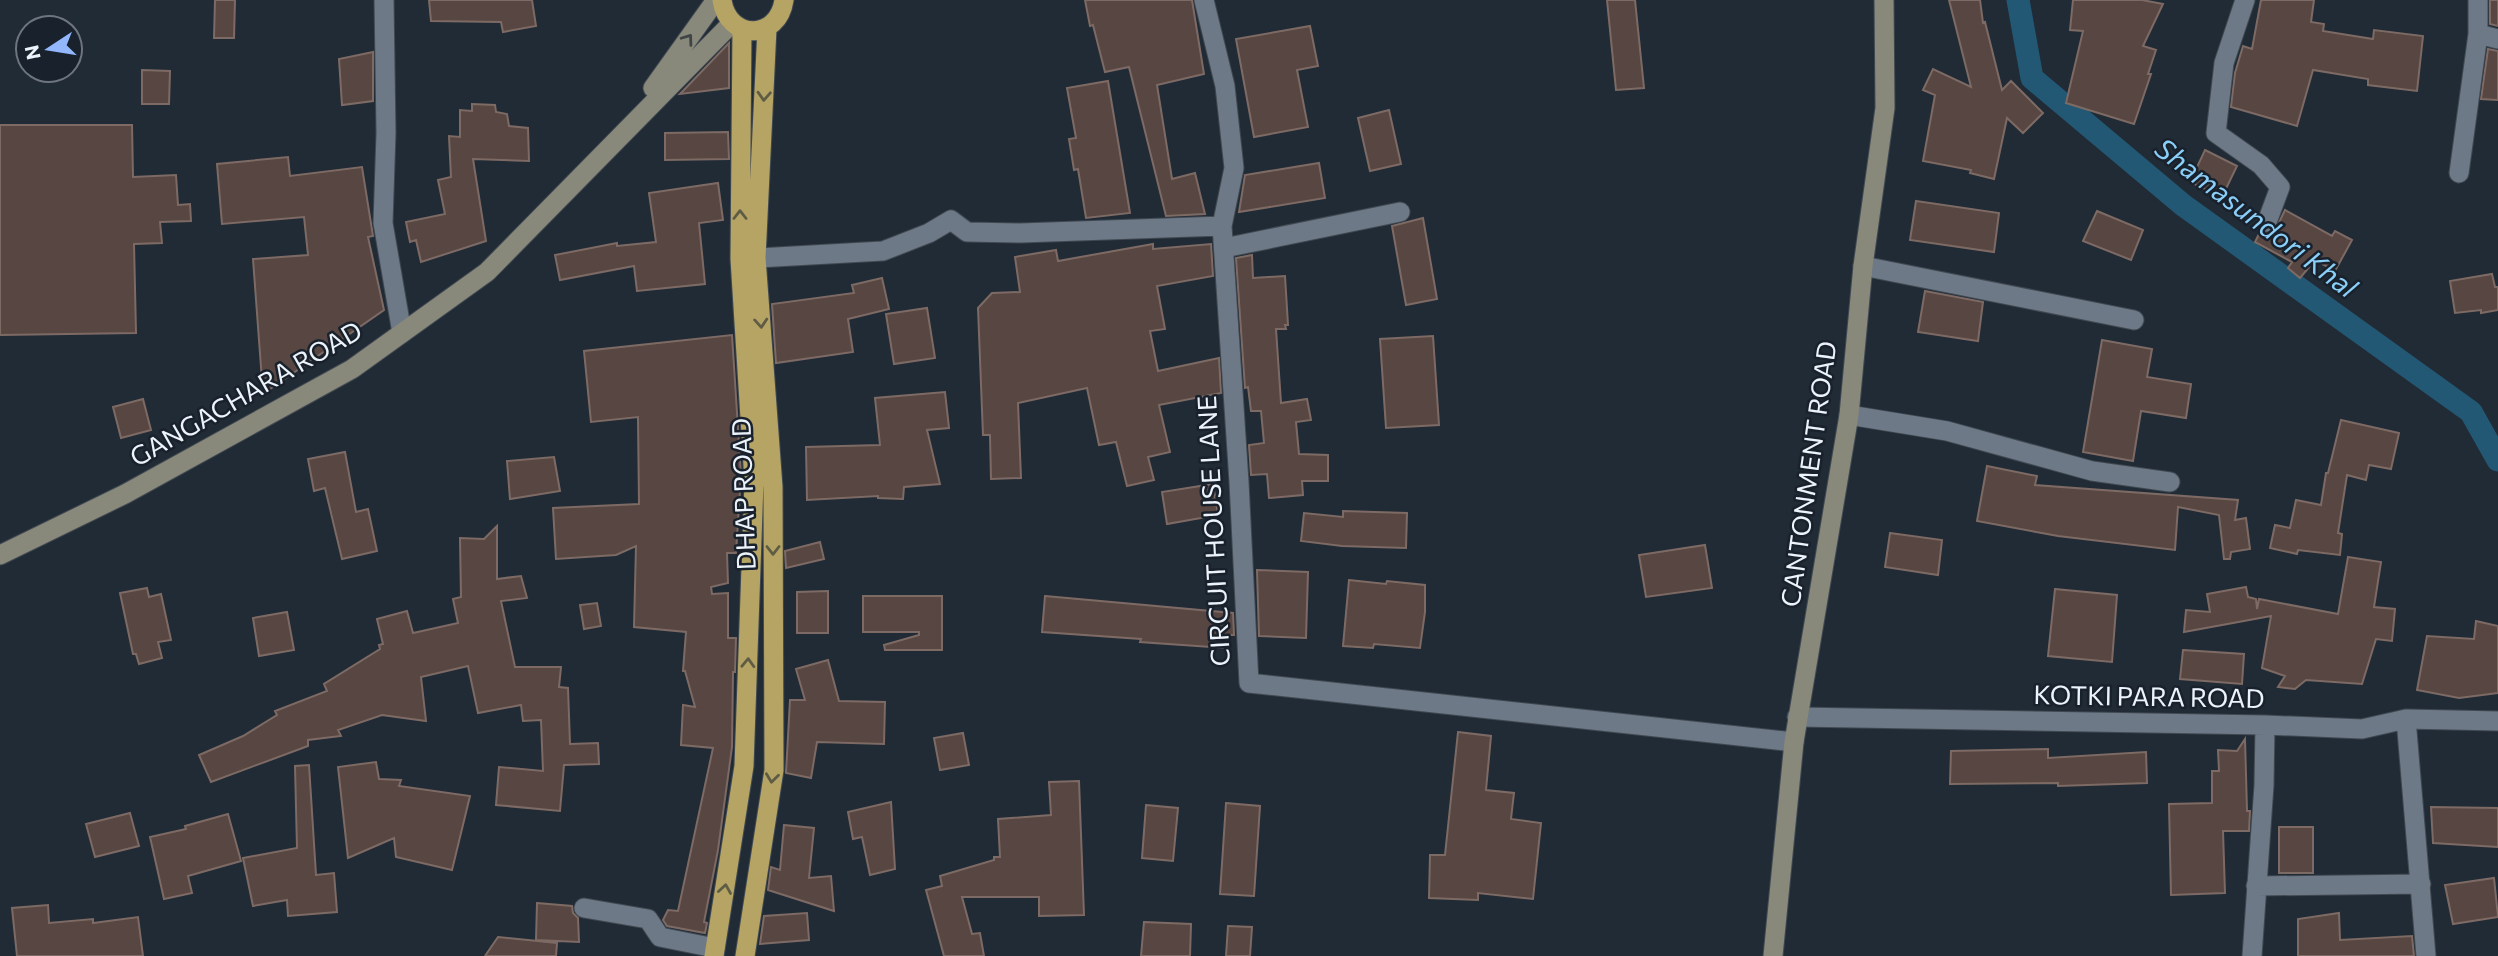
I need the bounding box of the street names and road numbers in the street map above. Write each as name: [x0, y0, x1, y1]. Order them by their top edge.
street label: GANGACHARA ROAD: [124, 314, 367, 472]
street label: CANTONMENT ROAD: [1774, 339, 1842, 609]
street label: CIRCUIT HOUSE LANE: [1190, 395, 1235, 667]
street label: DHAP ROAD: [724, 417, 761, 571]
street label: KOTKI PARA ROAD: [2033, 678, 2265, 713]

